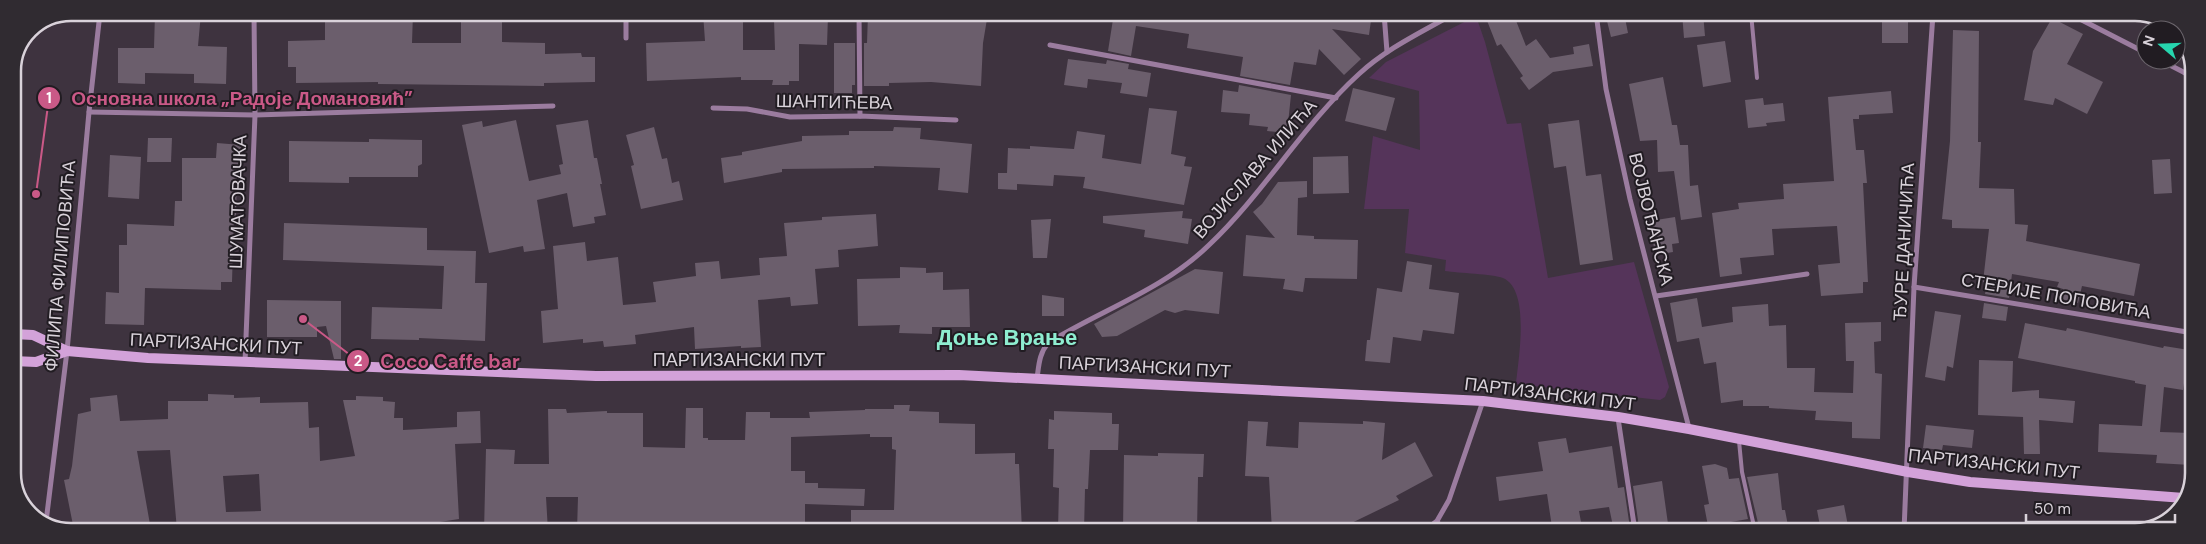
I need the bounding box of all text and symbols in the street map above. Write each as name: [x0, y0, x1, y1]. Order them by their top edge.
north arrow: [2136, 20, 2186, 70]
text: N: [2139, 33, 2159, 49]
callout: Основна школа „Радоје Домановић”: [36, 81, 423, 115]
text: Основна школа „Радоје Домановић”: [71, 86, 413, 111]
text: 1: [46, 88, 52, 108]
street label: ШАНТИЋЕВА: [776, 89, 892, 115]
street label: ВОЈИСЛАВА ИЛИЋА: [1188, 94, 1322, 244]
street label: ШУМАТОВАЧКА: [224, 135, 252, 269]
street label: ВОЈВОЂАНСКА: [1623, 150, 1679, 288]
street label: ФИЛИПА ФИЛИПОВИЋА: [39, 159, 81, 373]
street label: ЂУРЕ ДАНИЧИЋА: [1888, 162, 1920, 322]
street label: СТЕРИЈЕ ПОПОВИЋА: [1959, 267, 2153, 325]
district label: Доње Врање: [937, 323, 1077, 352]
street label: ПАРТИЗАНСКИ ПУТ: [129, 328, 303, 360]
callout: Coco Caffe bar: [345, 344, 529, 378]
street label: ПАРТИЗАНСКИ ПУТ: [653, 348, 825, 372]
text: Coco Caffe bar: [380, 349, 520, 374]
text: 2: [354, 351, 363, 371]
street label: ПАРТИЗАНСКИ ПУТ: [1058, 351, 1232, 383]
street label: ПАРТИЗАНСКИ ПУТ: [1463, 372, 1637, 416]
street label: ПАРТИЗАНСКИ ПУТ: [1907, 443, 2081, 485]
scale bar: [2026, 492, 2175, 524]
text: 50 m: [2034, 499, 2071, 519]

